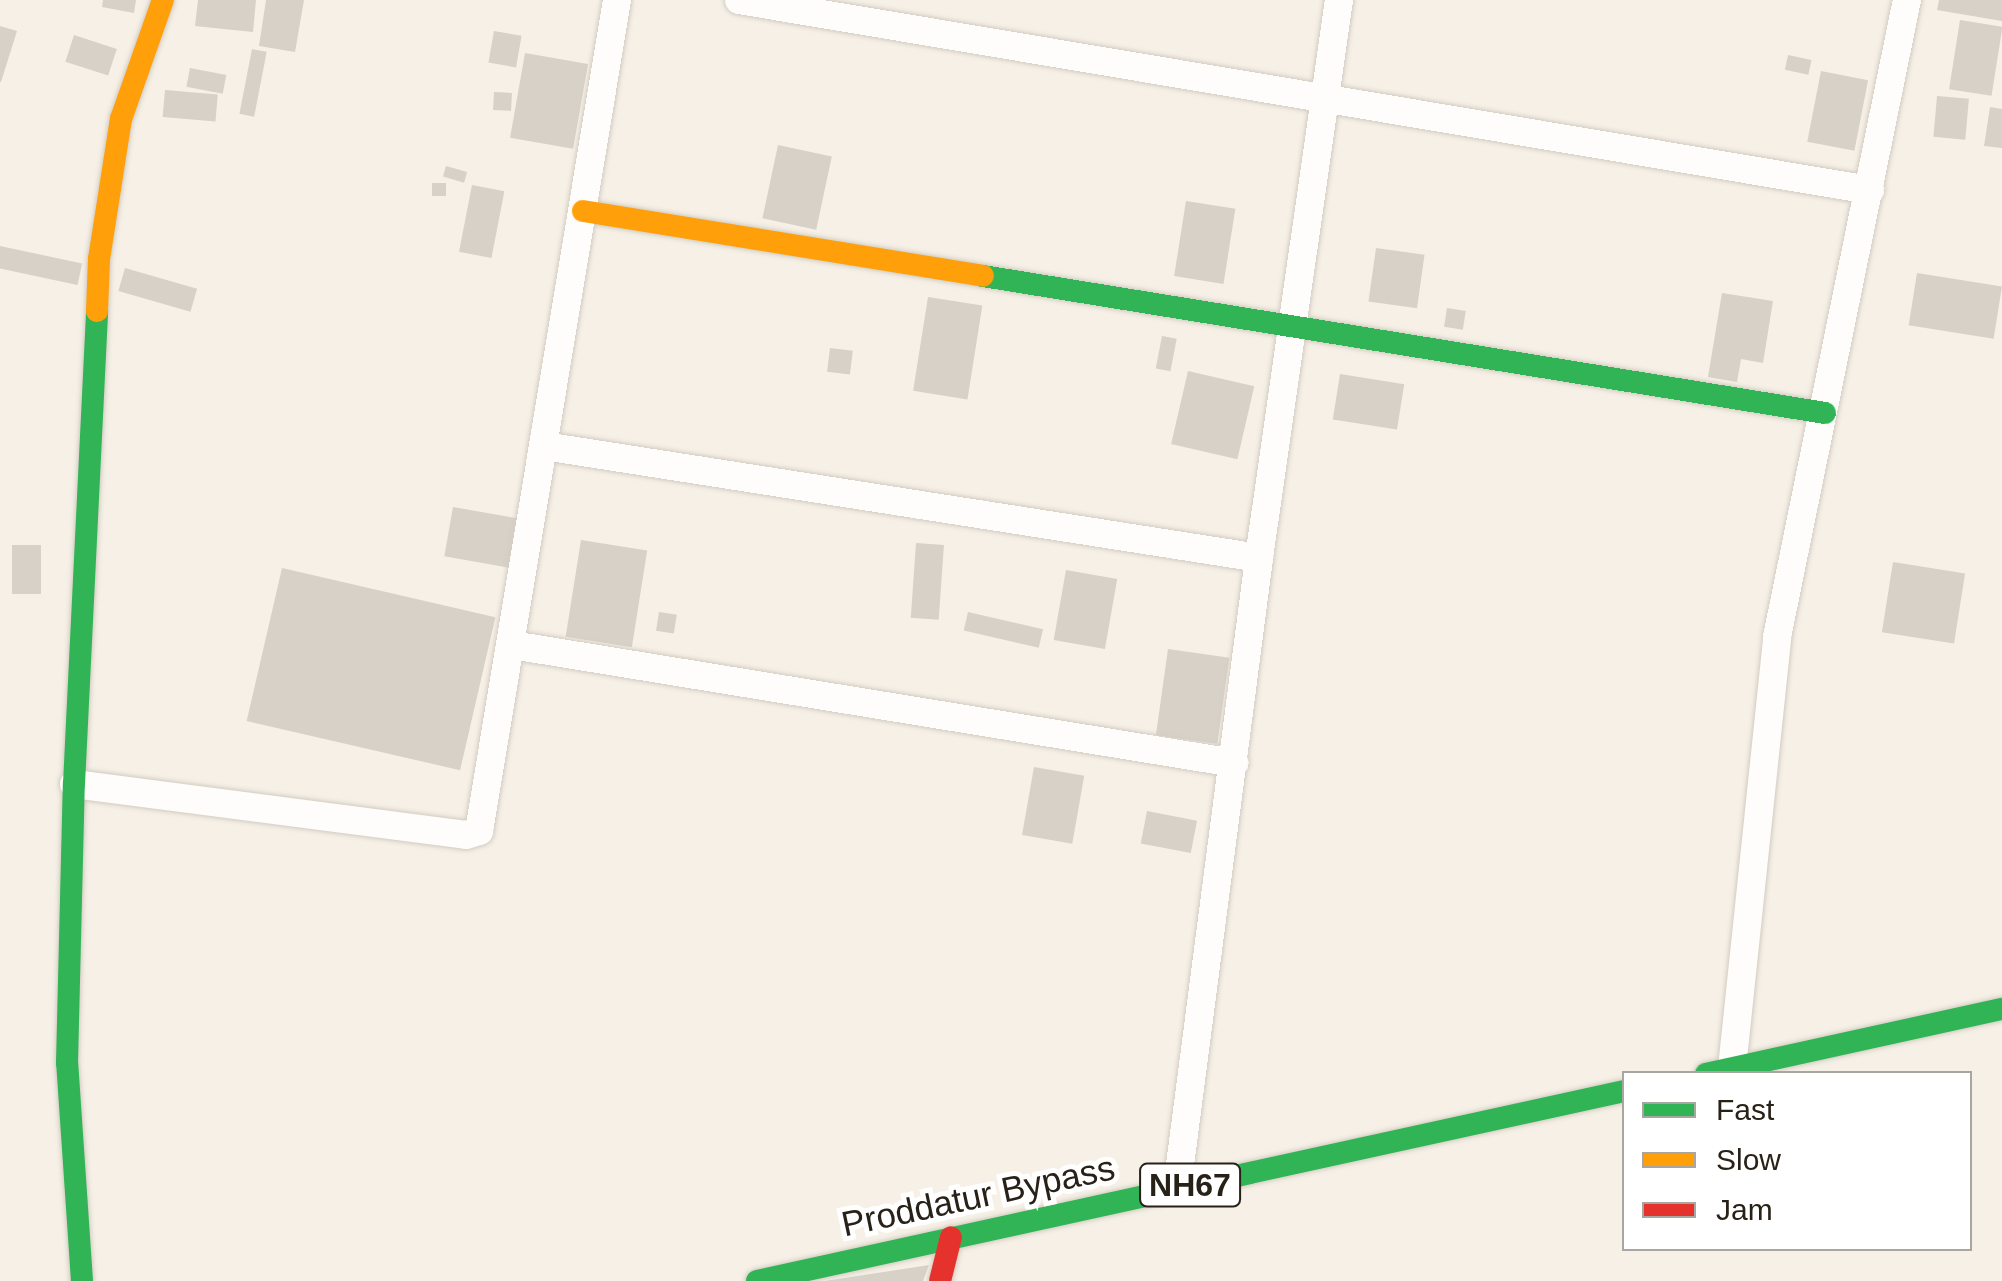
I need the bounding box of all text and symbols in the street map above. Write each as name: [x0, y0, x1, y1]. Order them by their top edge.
legend: [1622, 1071, 1972, 1251]
text: Fast: [1716, 1093, 1774, 1126]
text: Slow: [1716, 1143, 1781, 1176]
street label: Proddatur Bypass: [838, 1147, 1118, 1245]
road number: NH67: [1138, 1158, 1242, 1212]
text: Jam: [1716, 1193, 1773, 1226]

